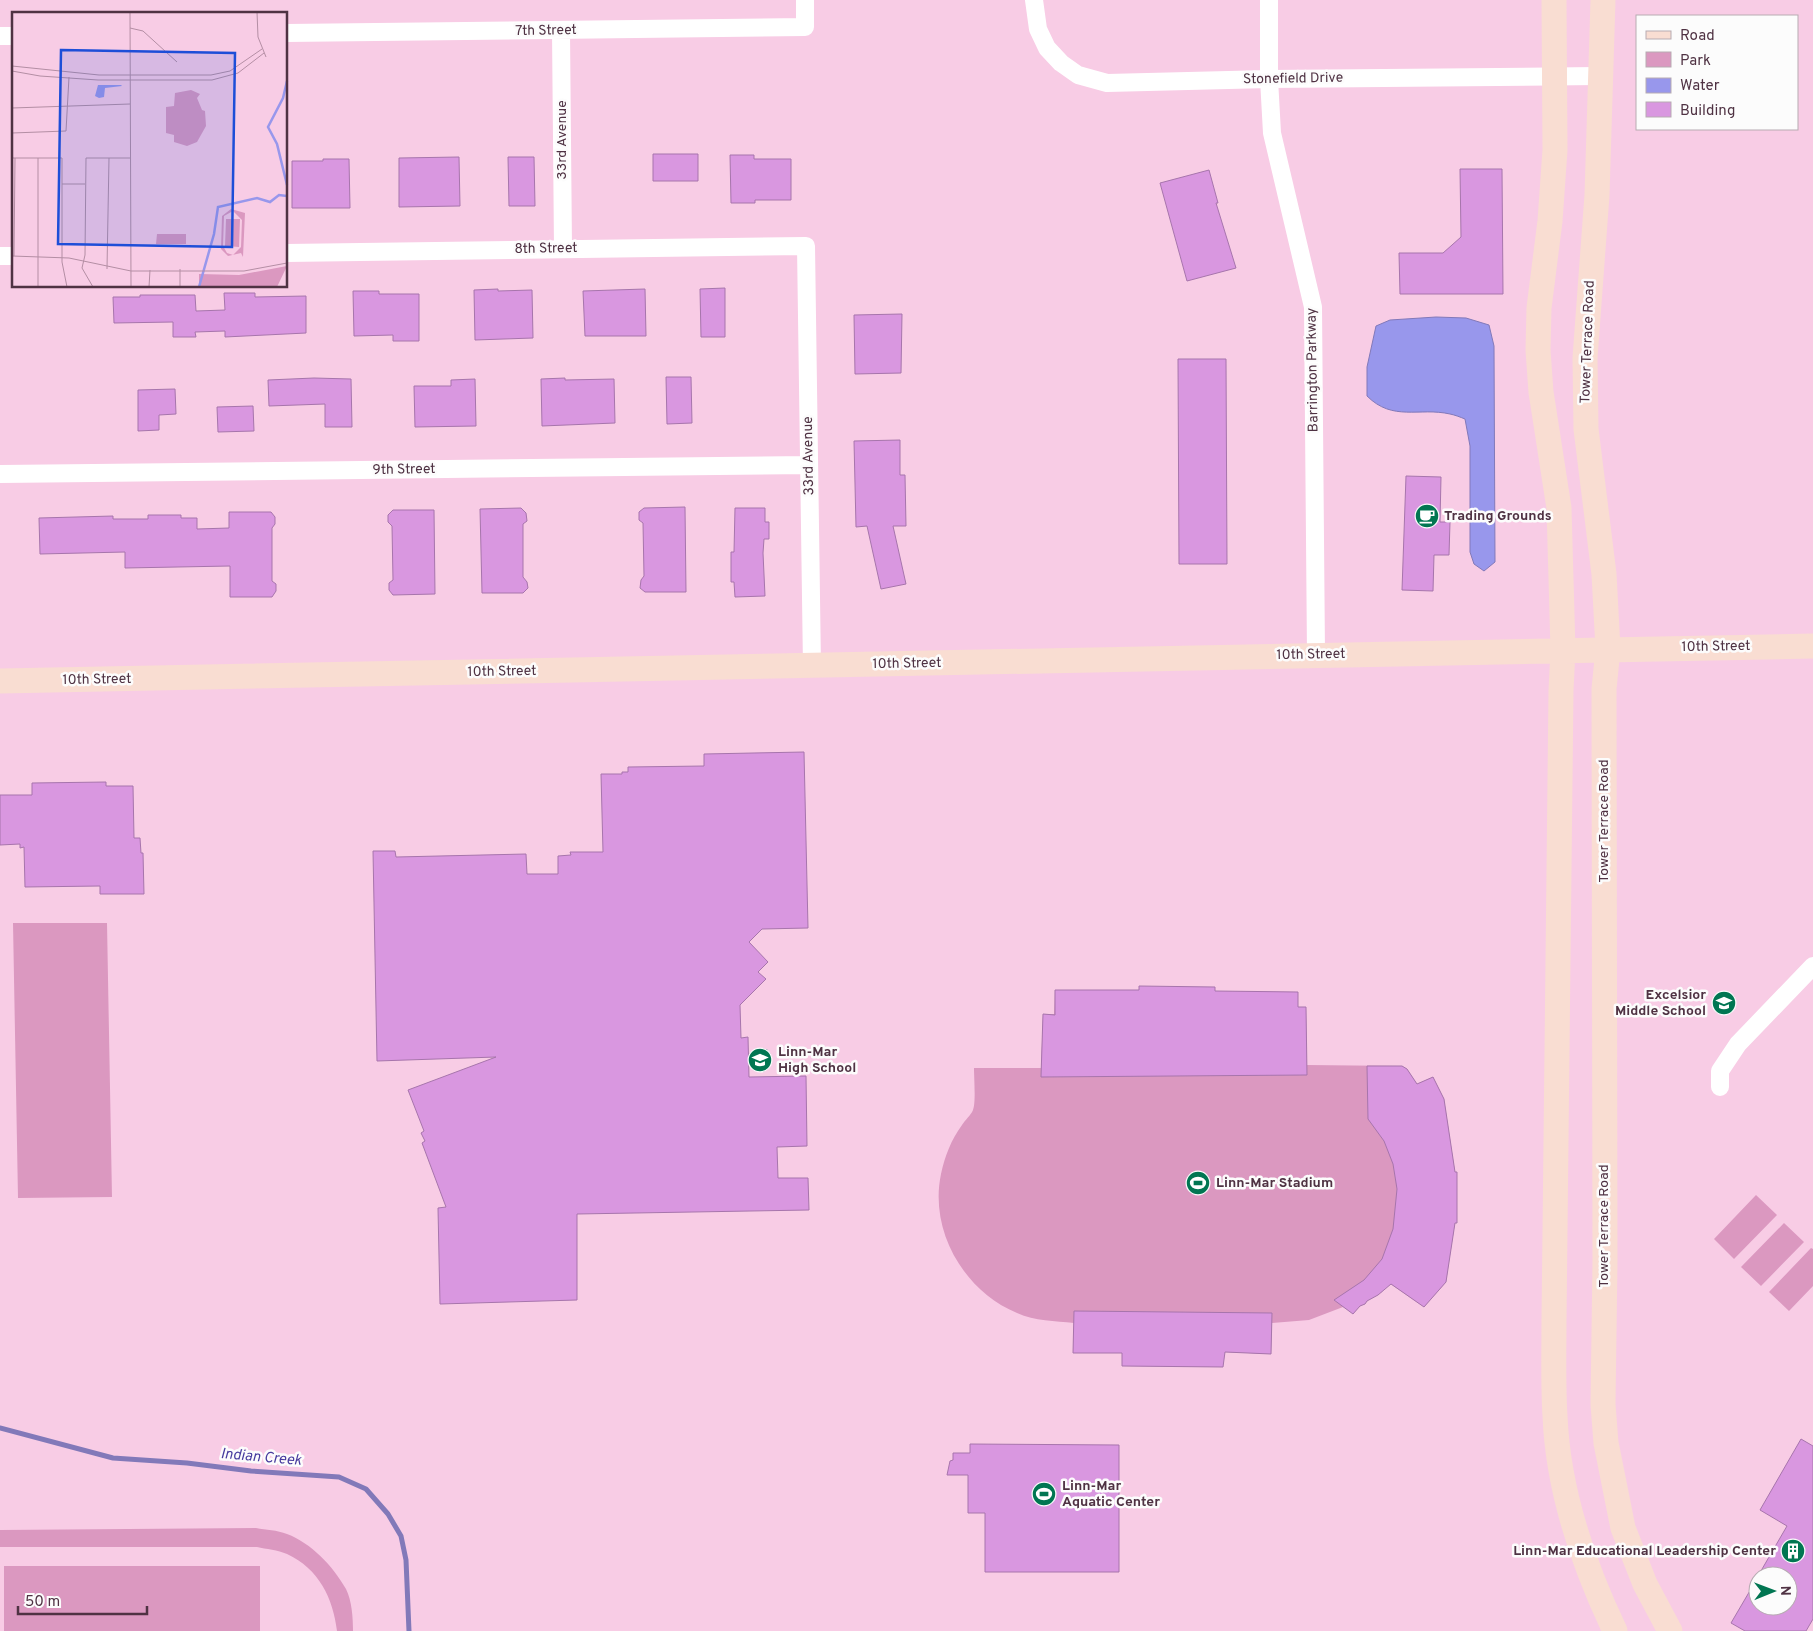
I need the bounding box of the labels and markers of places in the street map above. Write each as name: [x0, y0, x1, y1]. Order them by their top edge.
cafe icon: Trading Grounds: [1414, 503, 1440, 529]
place label: Trading Grounds: [1444, 508, 1552, 525]
place label: Excelsior Middle School: [1615, 987, 1706, 1020]
school or university icon: Excelsior Middle School: [1711, 990, 1737, 1016]
place label: Linn-Mar High School: [778, 1044, 856, 1077]
school or university icon: Linn-Mar High School: [747, 1047, 773, 1073]
sports icon: Linn-Mar Stadium: [1185, 1170, 1211, 1196]
place label: Linn-Mar Stadium: [1216, 1175, 1333, 1192]
place label: Linn-Mar Aquatic Center: [1062, 1478, 1160, 1511]
sports icon: Linn-Mar Aquatic Center: [1031, 1481, 1057, 1507]
building icon: Linn-Mar Educational Leadership Center: [1780, 1538, 1806, 1564]
place label: Linn-Mar Educational Leadership Center: [1513, 1543, 1776, 1560]

